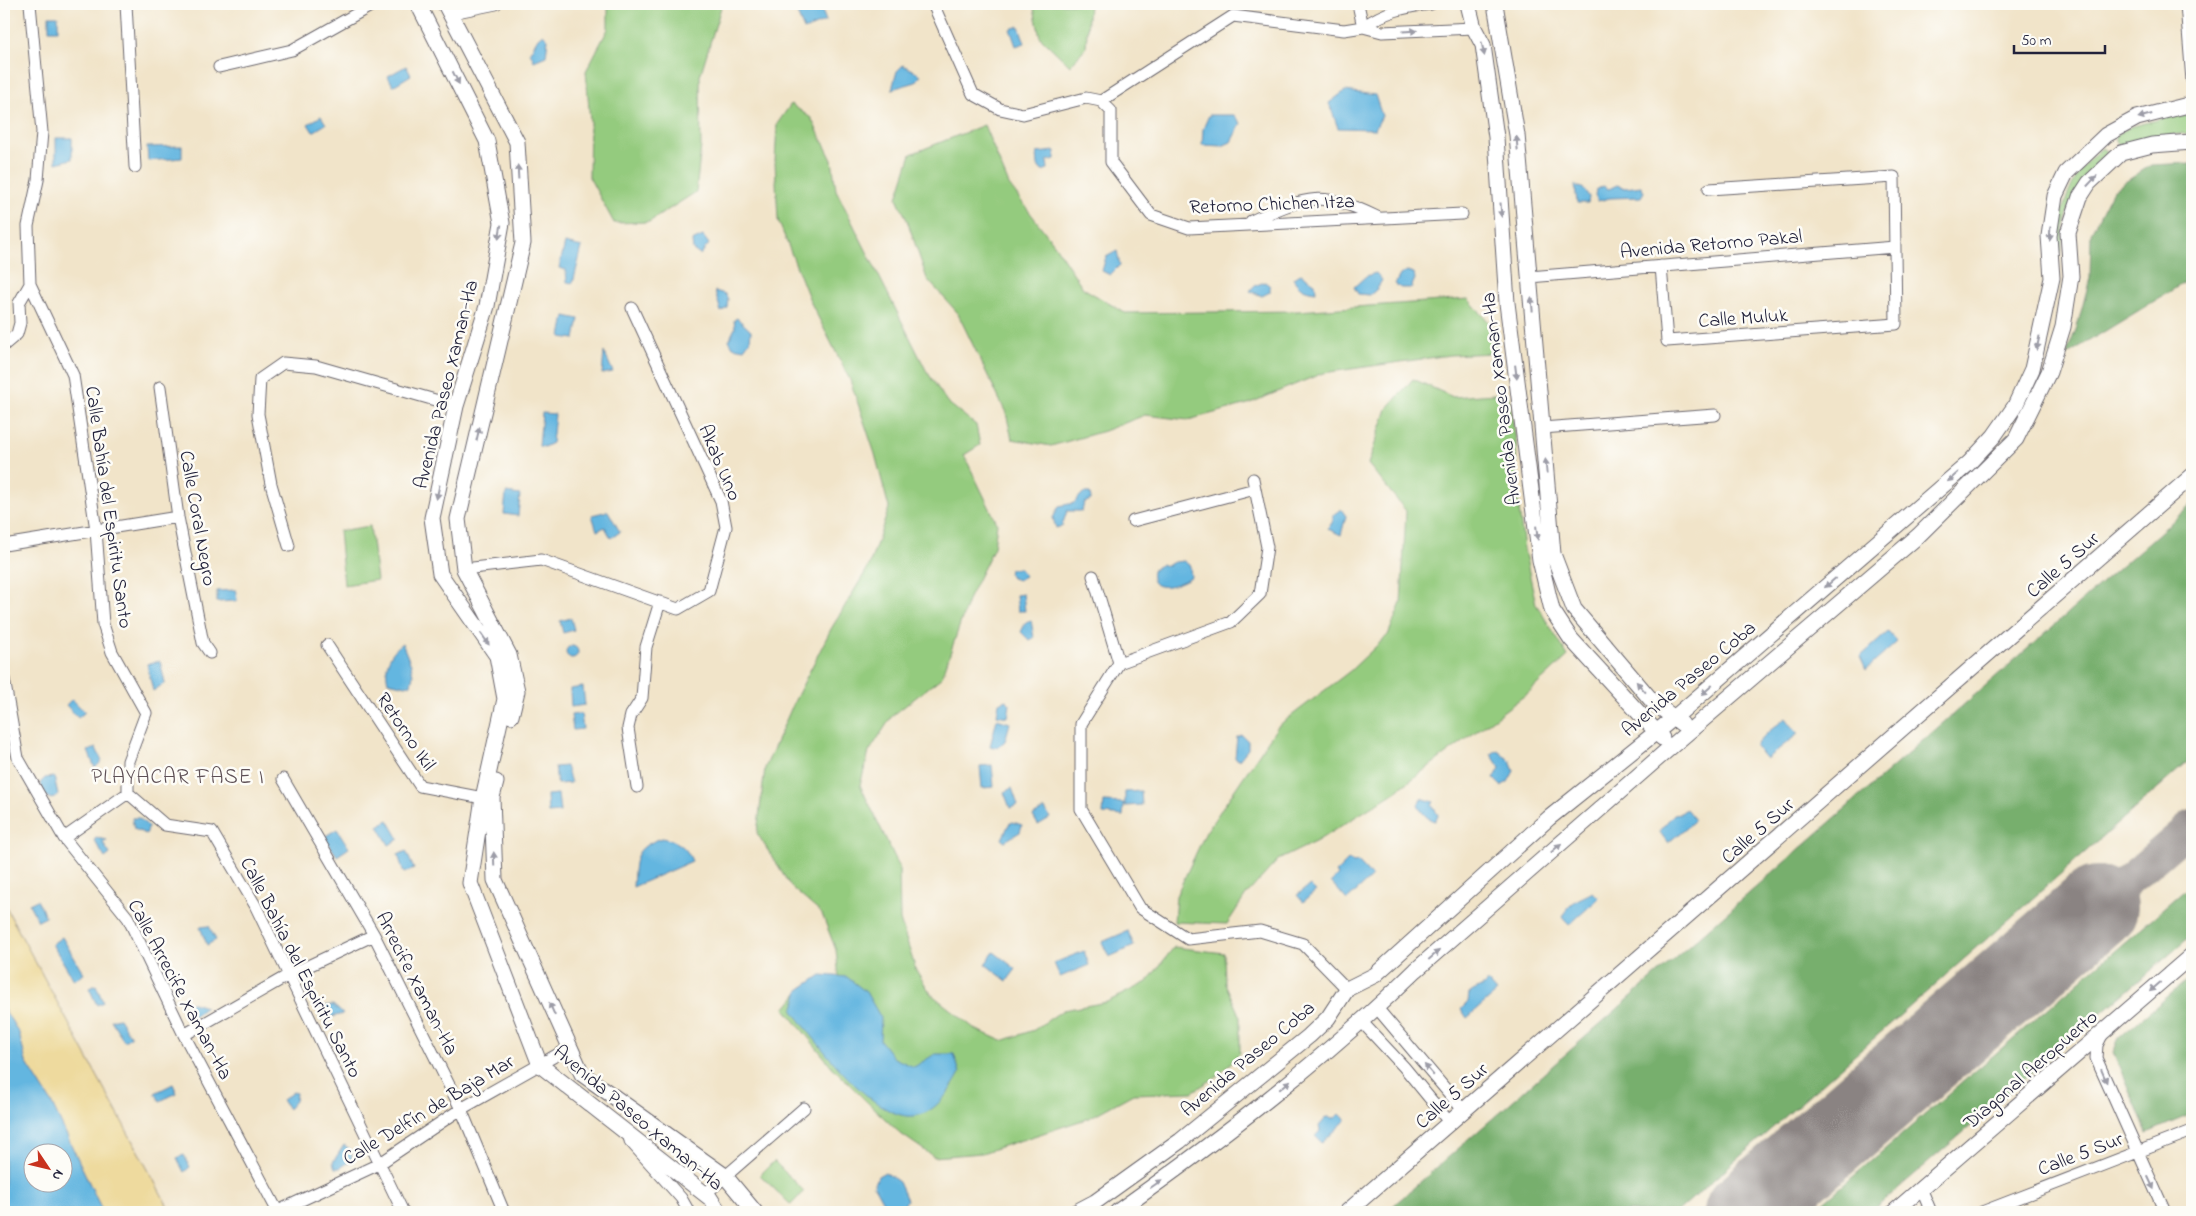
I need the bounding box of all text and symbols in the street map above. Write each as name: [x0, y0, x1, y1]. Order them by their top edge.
scale bar: [2014, 22, 2105, 54]
one-way arrow: [1402, 26, 1418, 34]
text: 50 m: [2021, 30, 2052, 52]
one-way arrow: [1479, 42, 1487, 57]
one-way arrow: [452, 71, 460, 86]
one-way arrow: [2137, 112, 2153, 120]
one-way arrow: [1513, 134, 1521, 150]
one-way arrow: [514, 164, 522, 180]
one-way arrow: [2086, 175, 2098, 187]
street label: Retorno Chichen Itza: [1189, 188, 1355, 223]
one-way arrow: [1497, 203, 1505, 219]
street label: Avenida Retorno Pakal: [1619, 223, 1804, 268]
one-way arrow: [496, 224, 504, 240]
one-way arrow: [2045, 226, 2053, 242]
street label: Avenida Paseo Xaman-Ha: [407, 277, 487, 492]
street label: Avenida Paseo Xaman-Ha: [1475, 291, 1530, 507]
one-way arrow: [1528, 296, 1536, 312]
street label: Calle Muluk: [1698, 302, 1789, 337]
one-way arrow: [2034, 335, 2042, 350]
one-way arrow: [1512, 365, 1520, 381]
street label: Calle Bahía del Espiritu Santo: [76, 384, 139, 630]
street label: Akab Uno: [690, 420, 748, 506]
one-way arrow: [474, 427, 482, 442]
street label: Calle Coral Negro: [169, 448, 223, 589]
one-way arrow: [1541, 458, 1549, 474]
one-way arrow: [1947, 471, 1959, 482]
one-way arrow: [434, 484, 442, 499]
street label: Calle 5 Sur: [2020, 525, 2107, 606]
one-way arrow: [1533, 526, 1541, 542]
one-way arrow: [1824, 578, 1837, 589]
street label: Avenida Paseo Coba: [1616, 615, 1763, 745]
one-way arrow: [480, 632, 490, 646]
one-way arrow: [1635, 682, 1647, 694]
one-way arrow: [1701, 684, 1714, 695]
street label: Retorno Ikil: [368, 687, 442, 777]
district label: PLAYACAR FASE I: [91, 763, 265, 793]
street label: Calle 5 Sur: [1715, 791, 1802, 872]
one-way arrow: [1549, 842, 1561, 854]
one-way arrow: [490, 851, 498, 867]
street label: Calle Bahía del Espiritu Santo: [231, 853, 368, 1084]
street label: Calle Arrecife Xaman-Ha: [119, 895, 239, 1085]
street label: Arrecife Xaman-Ha: [367, 907, 465, 1061]
one-way arrow: [1427, 949, 1439, 961]
one-way arrow: [2149, 982, 2162, 993]
street label: Avenida Paseo Coba: [1175, 995, 1322, 1125]
one-way arrow: [548, 1002, 556, 1016]
street label: Diagonal Aeropuerto: [1957, 1004, 2106, 1139]
street label: Avenida Paseo Xaman-Ha: [546, 1039, 729, 1199]
street label: Calle Delfín de Baja Mar: [338, 1048, 521, 1174]
street label: Calle 5 Sur: [1409, 1056, 1496, 1137]
one-way arrow: [1423, 1064, 1434, 1077]
one-way arrow: [2101, 1069, 2109, 1083]
one-way arrow: [1278, 1079, 1291, 1090]
street label: Calle 5 Sur: [2034, 1126, 2129, 1185]
north arrow: [22, 1144, 72, 1194]
text: N: [46, 1165, 69, 1184]
one-way arrow: [2147, 1176, 2155, 1190]
one-way arrow: [1149, 1179, 1163, 1189]

